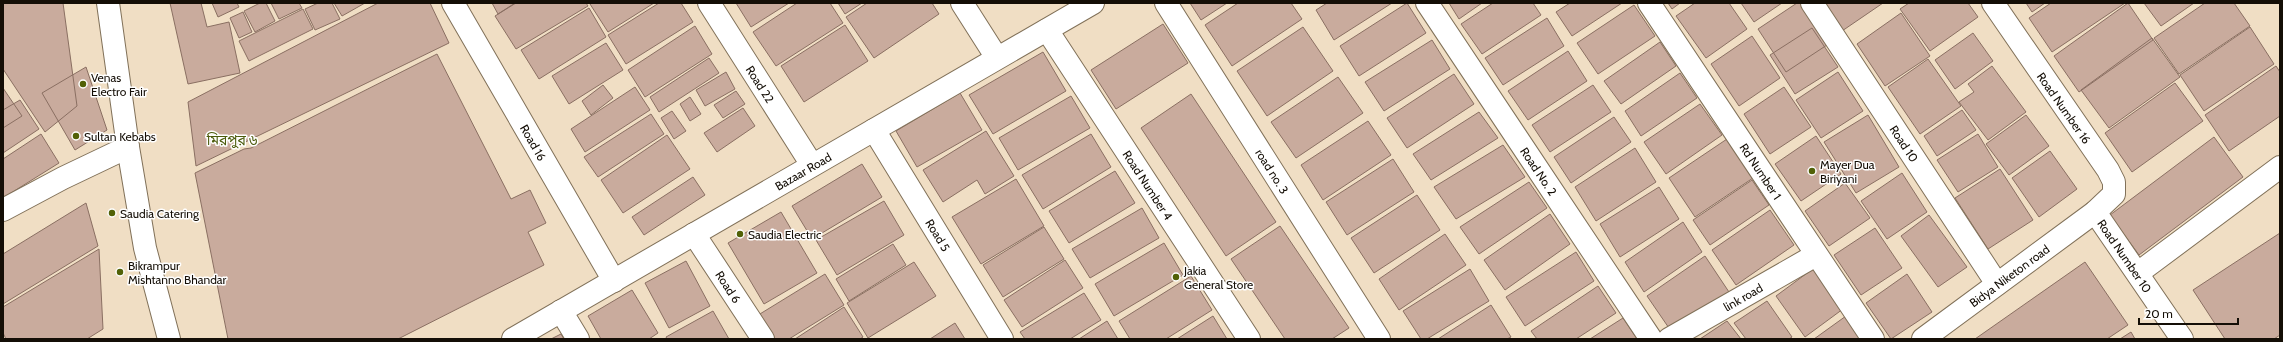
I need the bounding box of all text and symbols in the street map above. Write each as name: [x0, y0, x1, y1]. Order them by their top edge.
street label: Road 22: [743, 63, 778, 105]
street label: Road Number 16: [2034, 69, 2094, 147]
place label: Venas Electro Fair: [91, 70, 147, 99]
marker: Venas Electro Fair: [78, 79, 88, 89]
street label: Road 16: [517, 121, 550, 163]
street label: Road 10: [1887, 122, 1922, 165]
place label: Sultan Kebabs: [84, 129, 156, 144]
marker: Sultan Kebabs: [71, 131, 81, 141]
district label: মিরপুর ৬: [206, 131, 257, 149]
street label: Rd Number 1: [1737, 140, 1785, 202]
street label: Road No. 2: [1518, 144, 1561, 198]
street label: road no. 3: [1253, 146, 1292, 196]
street label: Road Number 4: [1120, 147, 1176, 223]
street label: Bazaar Road: [772, 149, 834, 193]
place label: Mayer Dua Biriyani: [1820, 157, 1875, 186]
marker: Mayer Dua Biriyani: [1807, 166, 1817, 176]
place label: Saudia Catering: [120, 206, 200, 221]
marker: Saudia Catering: [107, 208, 117, 218]
street label: Road 5: [923, 216, 954, 254]
street label: Road Number 10: [2095, 216, 2155, 295]
place label: Saudia Electric: [748, 227, 822, 242]
marker: Saudia Electric: [735, 229, 745, 239]
street label: Bidya Niketon road: [1966, 241, 2052, 310]
place label: Bikrampur Mishtanno Bhandar: [128, 258, 227, 287]
place label: Jakia General Store: [1183, 263, 1253, 292]
marker: Bikrampur Mishtanno Bhandar: [115, 267, 125, 277]
street label: Road 6: [713, 268, 745, 306]
marker: Jakia General Store: [1171, 272, 1181, 282]
street label: link road: [1720, 280, 1765, 314]
scale bar: [2139, 300, 2238, 326]
text: 20 m: [2145, 306, 2173, 321]

